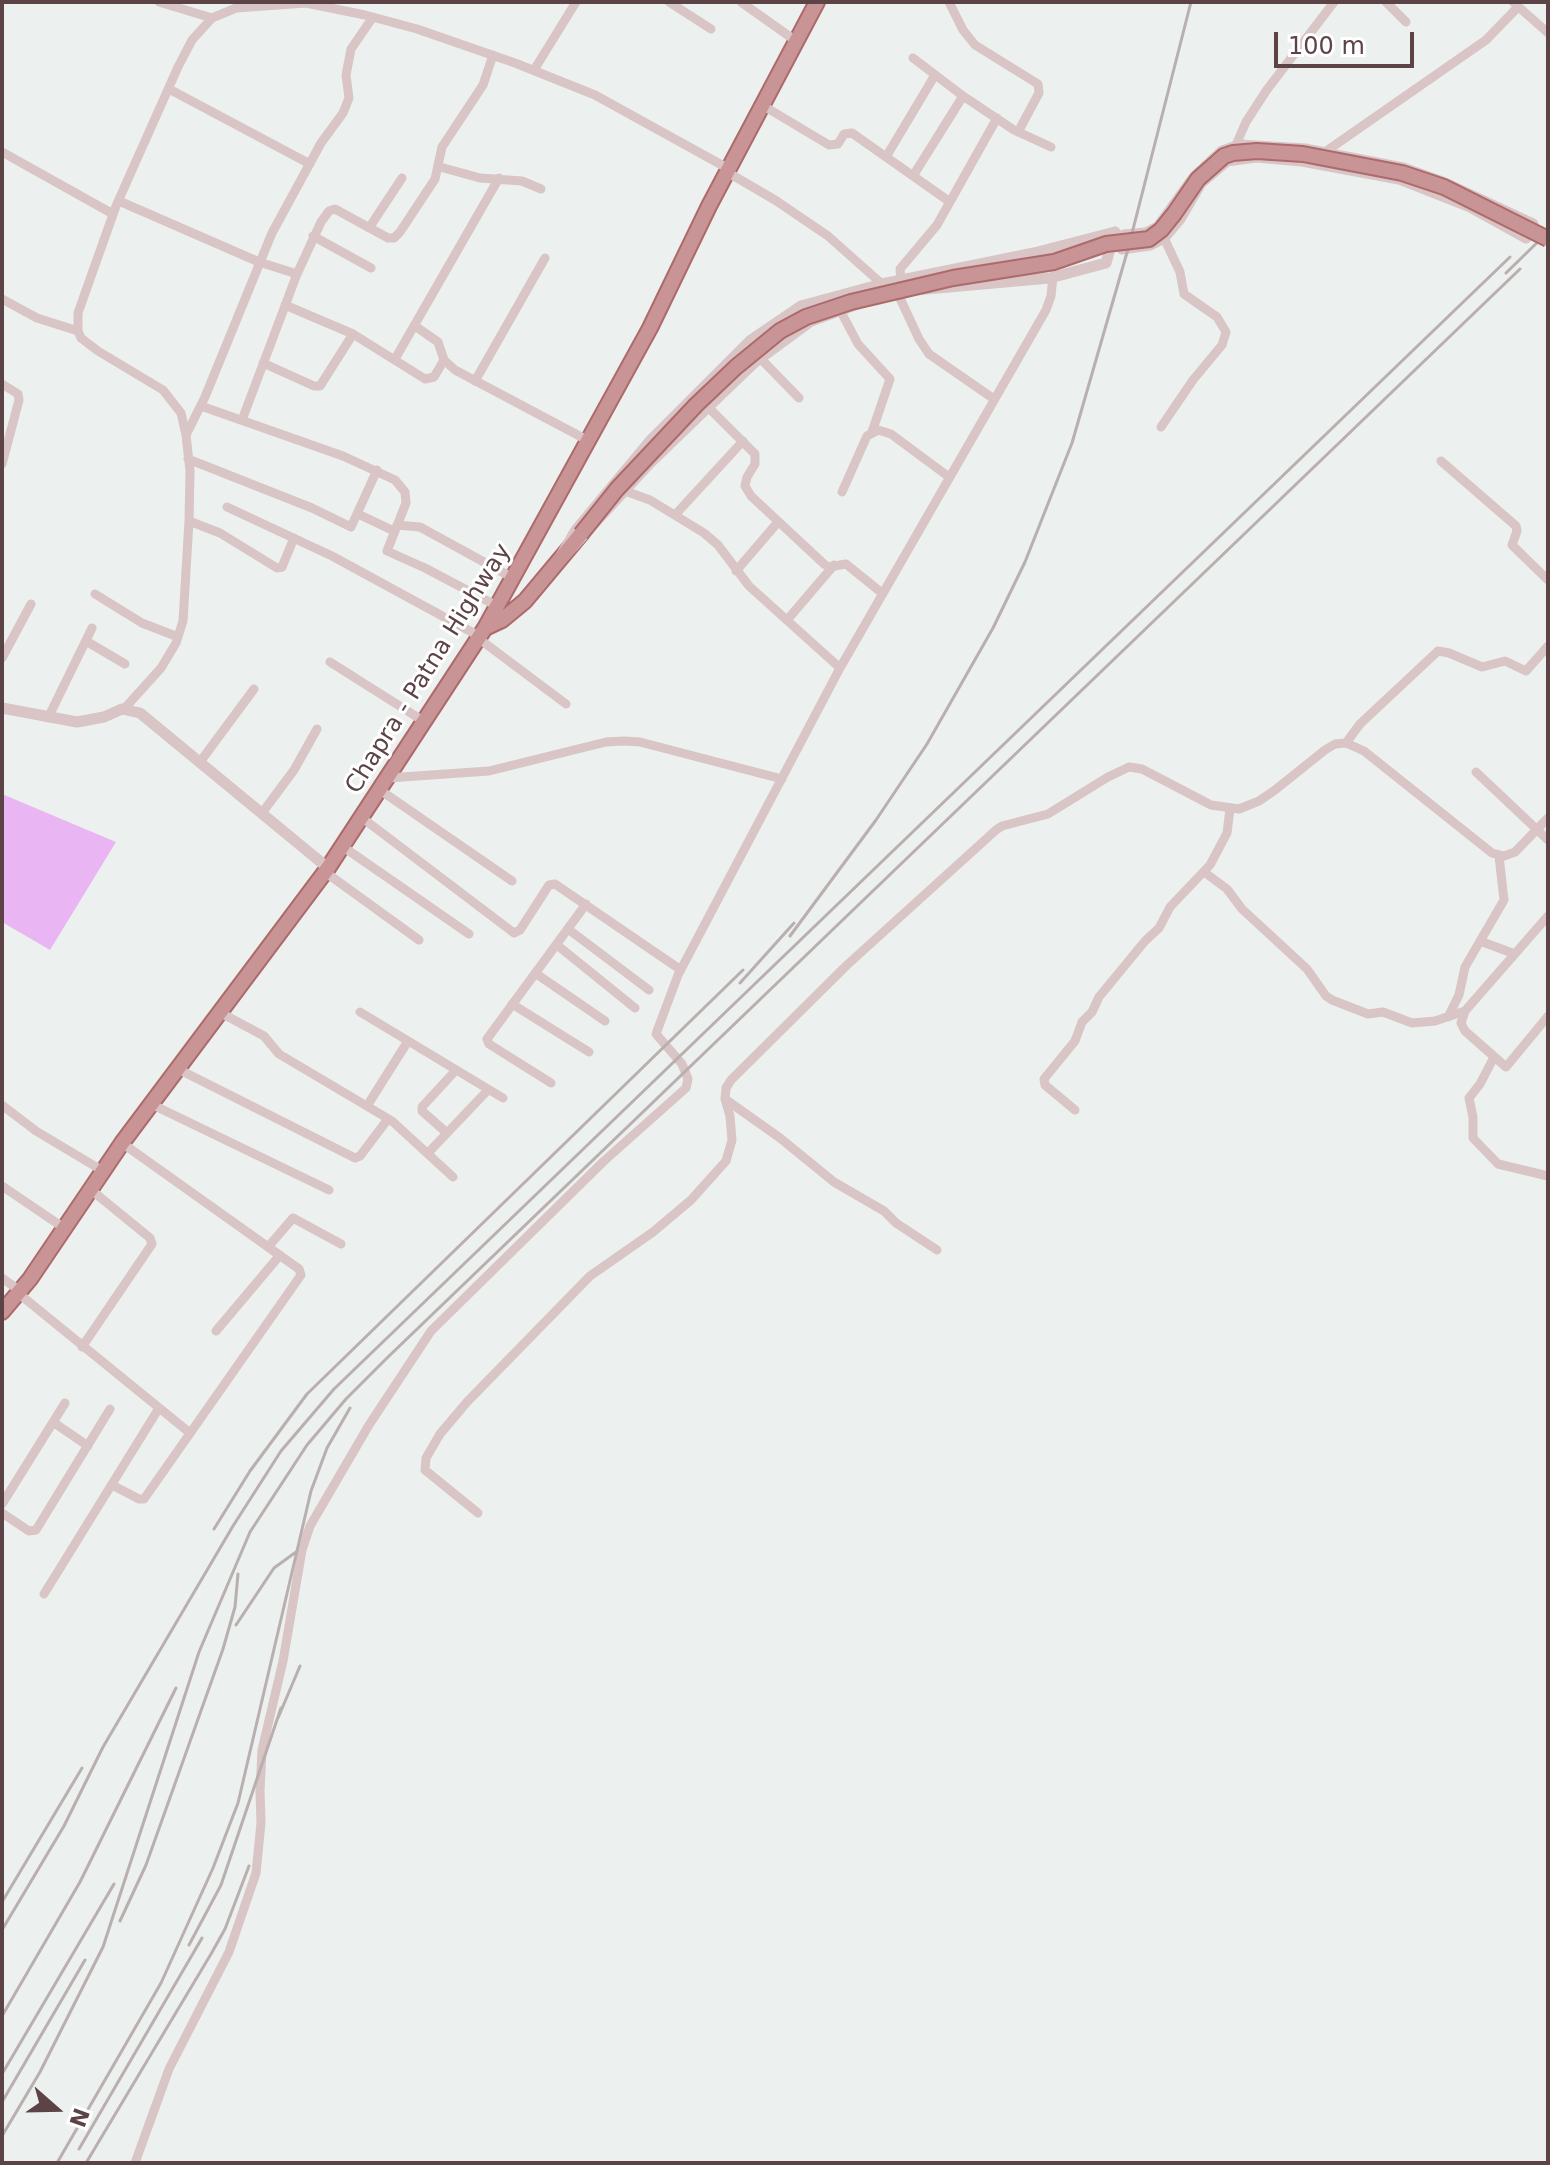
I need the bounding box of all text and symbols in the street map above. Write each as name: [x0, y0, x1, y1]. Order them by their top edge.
scale bar: [1278, 16, 1418, 66]
text: 100 m: [1288, 32, 1365, 60]
street label: Chapra - Patna Highway: [340, 539, 518, 799]
north arrow: [16, 2069, 96, 2149]
text: N: [64, 2104, 94, 2130]

